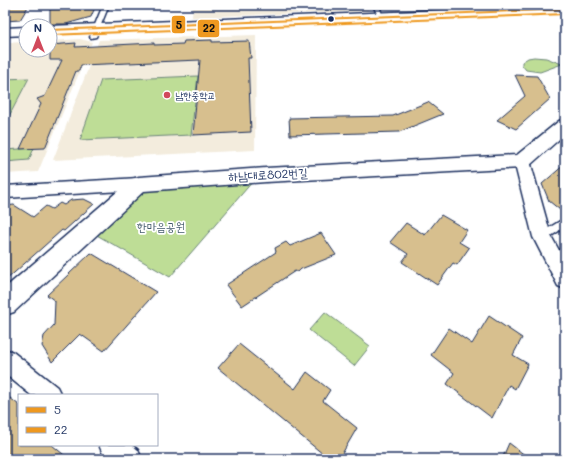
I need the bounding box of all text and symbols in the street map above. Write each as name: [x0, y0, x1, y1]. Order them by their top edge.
unlabelled marker: [326, 14, 336, 24]
line badge: 5: [171, 15, 186, 34]
text: 5: [176, 17, 183, 32]
north arrow: [18, 18, 58, 58]
line badge: 22: [197, 19, 220, 38]
text: N: [34, 20, 42, 35]
text: 22: [203, 20, 215, 35]
place label: 남한중학교: [175, 88, 215, 102]
marker: 남한중학교: [162, 90, 172, 100]
street label: 하남대로802번길: [228, 164, 308, 184]
park label: 한마음공원: [137, 218, 185, 234]
legend: [18, 394, 158, 446]
text: 5: [54, 401, 61, 417]
text: 22: [54, 421, 67, 437]

